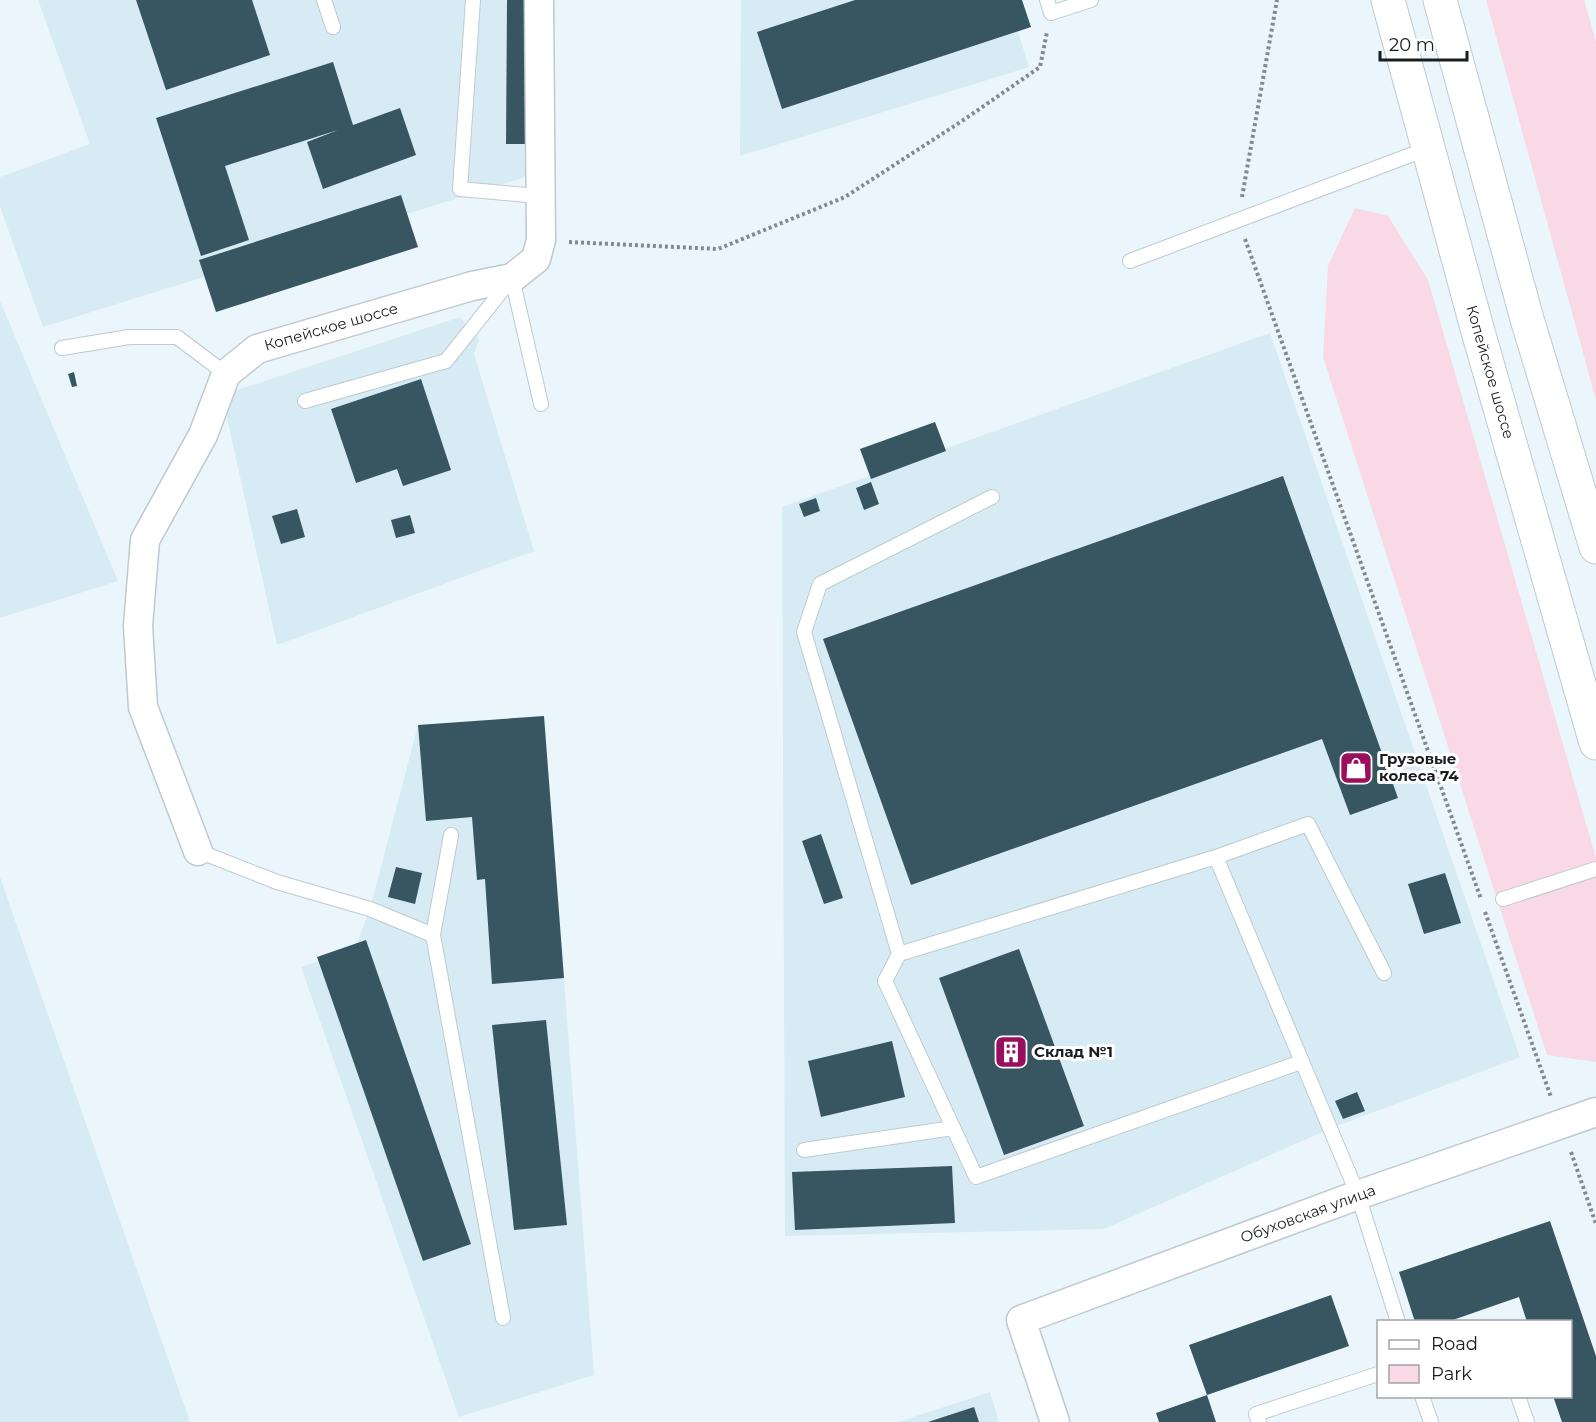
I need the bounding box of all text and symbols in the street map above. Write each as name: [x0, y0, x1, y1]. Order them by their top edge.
scale bar: [1380, 24, 1467, 62]
text: 20 m: [1389, 34, 1435, 56]
street label: Копейское шоссе: [262, 298, 400, 355]
street label: Копейское шоссе: [1462, 303, 1519, 441]
place label: Грузовые колеса 74: [1379, 749, 1459, 785]
shop icon: Грузовые колеса 74: [1338, 750, 1374, 786]
building icon: Склад №1: [993, 1034, 1029, 1070]
place label: Склад №1: [1034, 1042, 1113, 1061]
street label: Обуховская улица: [1238, 1180, 1378, 1247]
legend: [1377, 1320, 1572, 1398]
text: Road: [1431, 1333, 1478, 1355]
text: Park: [1431, 1363, 1472, 1385]

